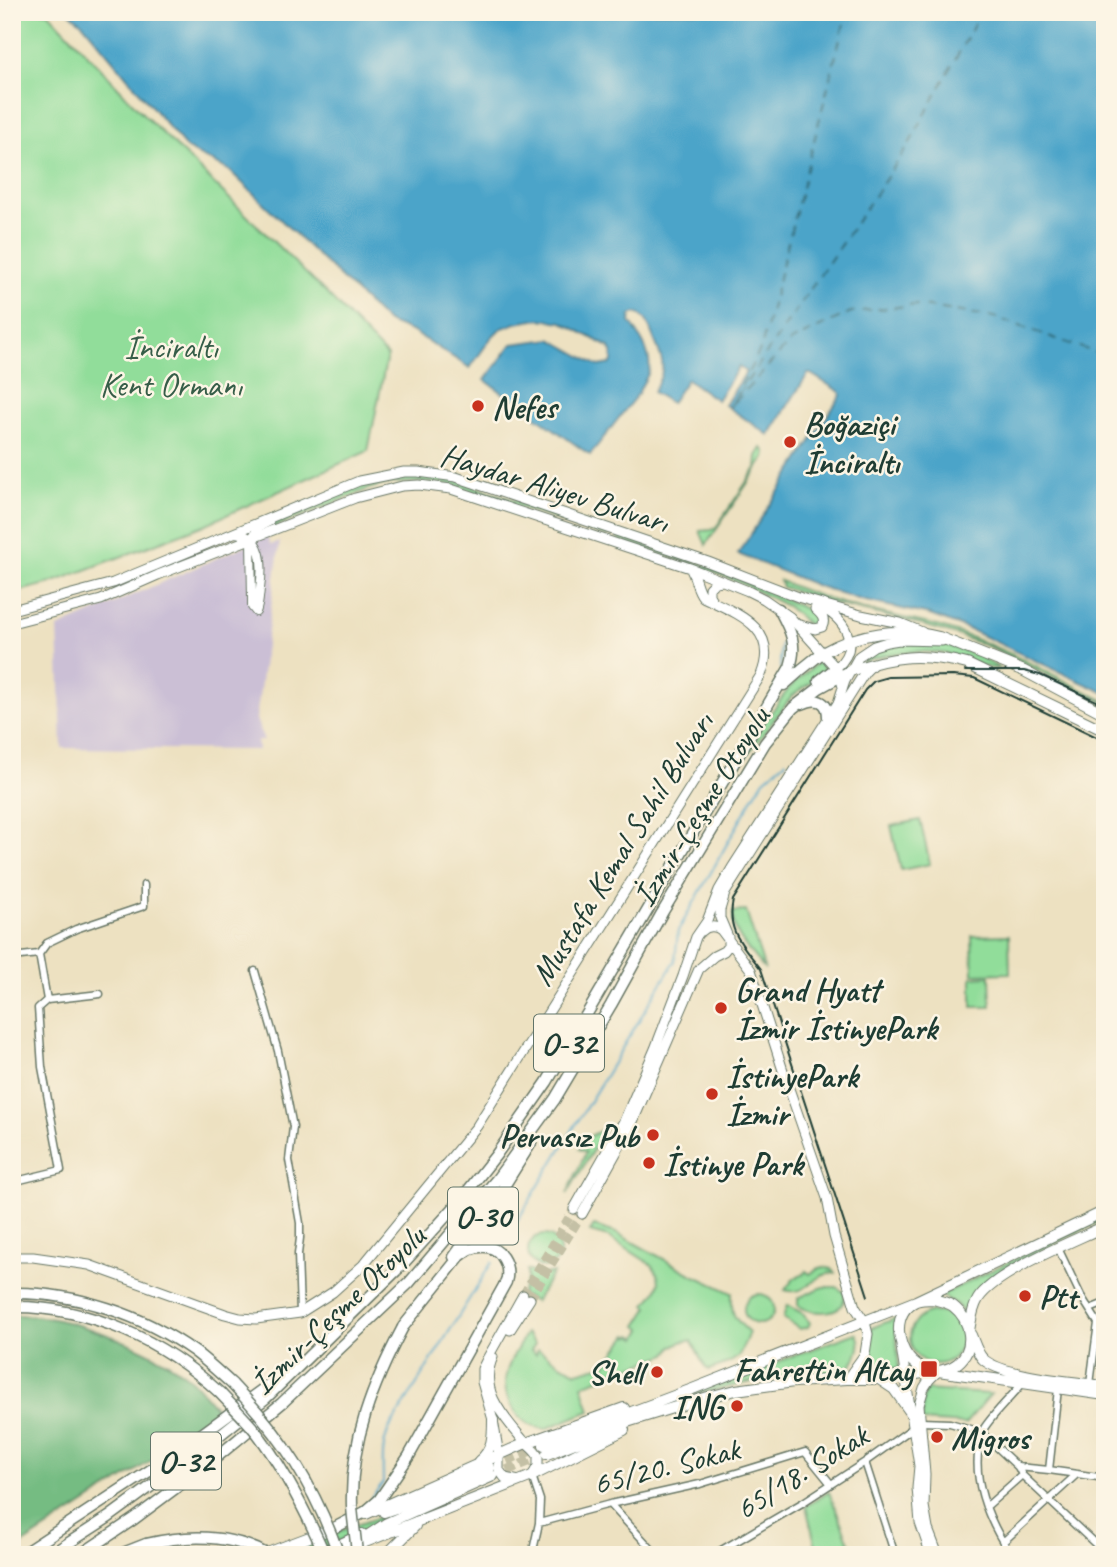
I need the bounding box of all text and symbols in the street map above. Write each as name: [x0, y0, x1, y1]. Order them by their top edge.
park label: İnciraltı Kent Ormanı: [100, 326, 244, 406]
place label: Nefes: [492, 386, 560, 428]
marker: Nefes: [470, 398, 486, 414]
place label: Boğaziçi İnciraltı: [804, 403, 901, 483]
street label: Haydar Aliyev Bulvarı: [436, 433, 676, 543]
marker: Boğaziçi İnciraltı: [782, 434, 798, 450]
street label: İzmir-Çeşme Otoyolu: [623, 698, 780, 914]
street label: Mustafa Kemal Sahil Bulvarı: [521, 702, 724, 993]
place label: Grand Hyatt İzmir İstinyePark: [735, 969, 940, 1049]
marker: Grand Hyatt İzmir İstinyePark: [713, 1000, 729, 1016]
road number: O-32: [534, 1014, 604, 1072]
place label: İstinyePark İzmir: [726, 1055, 860, 1135]
marker: İstinyePark İzmir: [704, 1086, 720, 1102]
place label: Pervasız Pub: [499, 1115, 641, 1157]
marker: Pervasız Pub: [645, 1127, 661, 1143]
place label: İstinye Park: [663, 1143, 805, 1185]
marker: İstinye Park: [641, 1155, 657, 1171]
road number: O-30: [448, 1188, 518, 1245]
street label: İzmir-Çeşme Otoyolu: [241, 1214, 435, 1404]
place label: Ptt: [1039, 1276, 1081, 1318]
marker: Ptt: [1017, 1288, 1033, 1304]
place label: Fahrettin Altay: [734, 1349, 916, 1391]
place label: Shell: [588, 1352, 649, 1394]
marker: Fahrettin Altay: [919, 1359, 939, 1379]
marker: Shell: [649, 1364, 665, 1380]
place label: ING: [672, 1386, 726, 1428]
marker: ING: [729, 1398, 745, 1414]
street label: 65/18. Sokak: [727, 1413, 878, 1529]
place label: Migros: [951, 1417, 1033, 1459]
street label: 65/20. Sokak: [589, 1427, 746, 1504]
marker: Migros: [929, 1429, 945, 1445]
road number: O-32: [151, 1432, 221, 1490]

